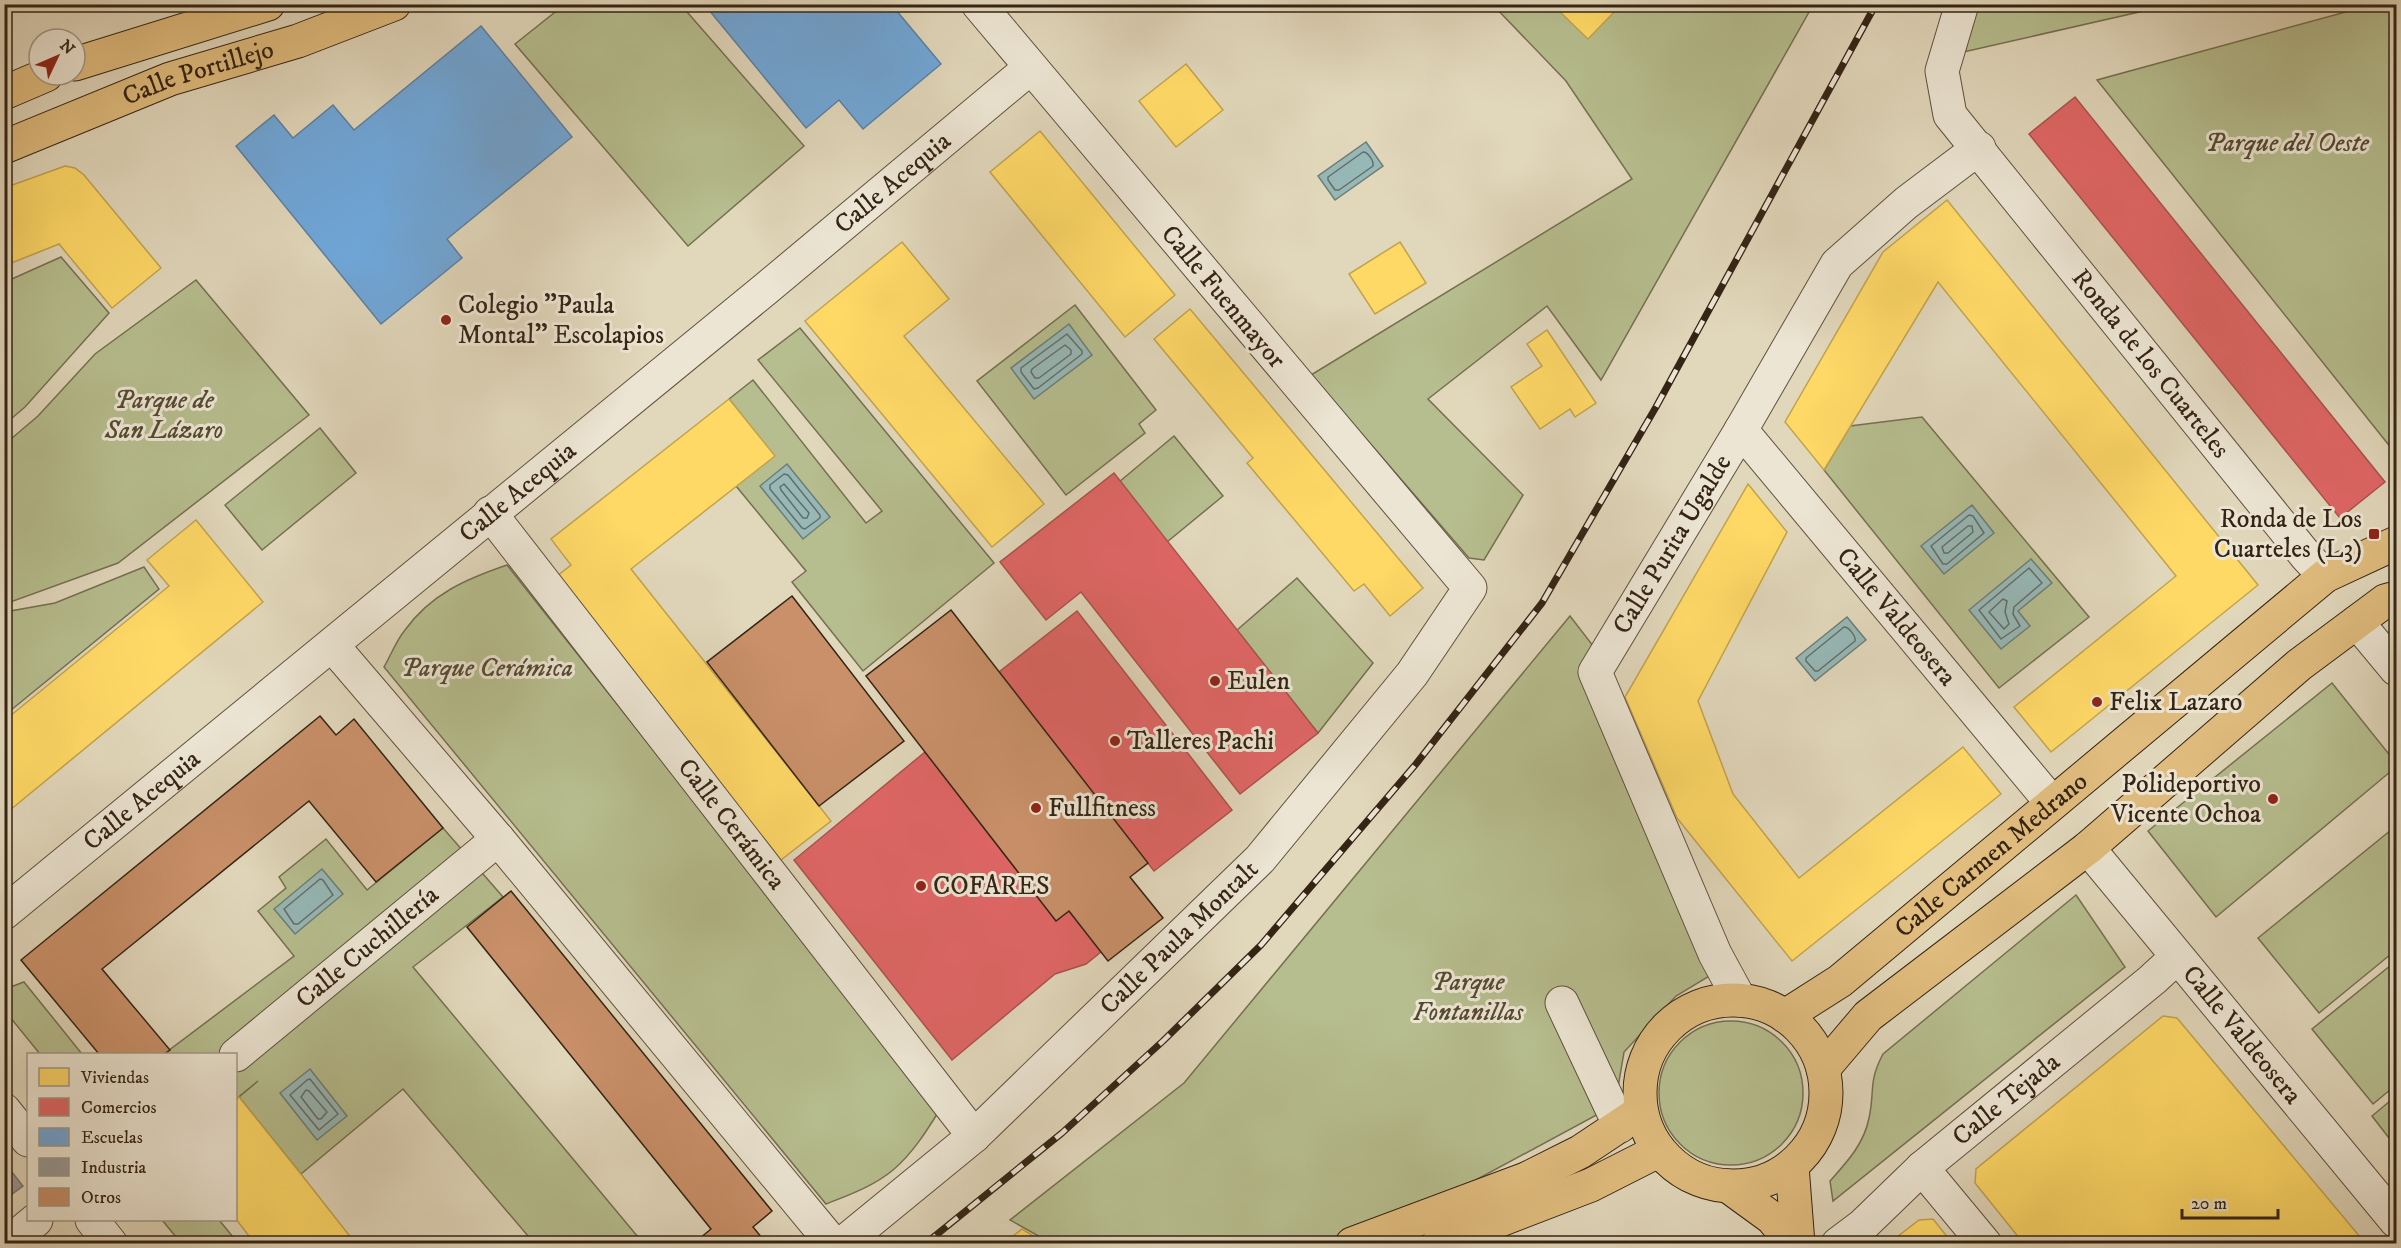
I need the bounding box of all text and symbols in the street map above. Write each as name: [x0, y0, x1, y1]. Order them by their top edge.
north arrow: [27, 27, 87, 87]
street label: Calle Portillejo: [117, 33, 278, 113]
text: N: [55, 36, 79, 59]
street label: Calle Acequia: [827, 125, 958, 241]
park label: Parque del Oeste: [2205, 127, 2370, 160]
street label: Calle Fuenmayor: [1153, 219, 1293, 376]
street label: Ronda de los Cuarteles: [2064, 262, 2237, 465]
place label: Colegio "Paula Montal" Escolapios: [458, 289, 664, 352]
marker: Colegio "Paula Montal" Escolapios: [439, 313, 453, 327]
park label: Parque de San Lázaro: [104, 384, 223, 447]
street label: Calle Acequia: [452, 434, 583, 550]
street label: Calle Purita Ugalde: [1605, 448, 1739, 640]
place label: Ronda de Los Cuarteles (L3): [2214, 503, 2362, 566]
marker: Ronda de Los Cuarteles (L3): [2367, 527, 2381, 541]
street label: Calle Valdeosera: [1829, 541, 1964, 693]
park label: Parque Cerámica: [401, 652, 573, 685]
place label: Eulen: [1227, 665, 1290, 698]
marker: Eulen: [1208, 674, 1222, 688]
place label: Felix Lazaro: [2109, 686, 2242, 719]
marker: Felix Lazaro: [2090, 695, 2104, 709]
place label: Talleres Pachi: [1127, 725, 1274, 758]
marker: Talleres Pachi: [1108, 734, 1122, 748]
street label: Calle Acequia: [76, 742, 207, 858]
street label: Calle Cerámica: [670, 752, 793, 896]
street label: Calle Carmen Medrano: [1888, 765, 2094, 945]
place label: Polideportivo Vicente Ochoa: [2110, 768, 2261, 831]
place label: Fullfitness: [1048, 792, 1156, 825]
marker: Polideportivo Vicente Ochoa: [2266, 792, 2280, 806]
marker: Fullfitness: [1029, 801, 1043, 815]
street label: Calle Paula Montalt: [1093, 853, 1265, 1022]
place label: COFARES: [933, 870, 1050, 903]
street label: Calle Cuchillería: [289, 878, 445, 1015]
marker: COFARES: [914, 879, 928, 893]
street label: Calle Valdeosera: [2175, 958, 2309, 1111]
park label: Parque Fontanillas: [1413, 966, 1524, 1029]
street label: Calle Tejada: [1946, 1046, 2067, 1153]
legend: [27, 1053, 237, 1221]
text: Viviendas: [80, 1067, 149, 1089]
text: Comercios: [81, 1097, 156, 1119]
text: Escuelas: [81, 1127, 143, 1149]
text: Industria: [81, 1157, 147, 1179]
scale bar: [2182, 1182, 2278, 1220]
text: Otros: [81, 1187, 121, 1209]
text: 20 m: [2191, 1193, 2227, 1215]

